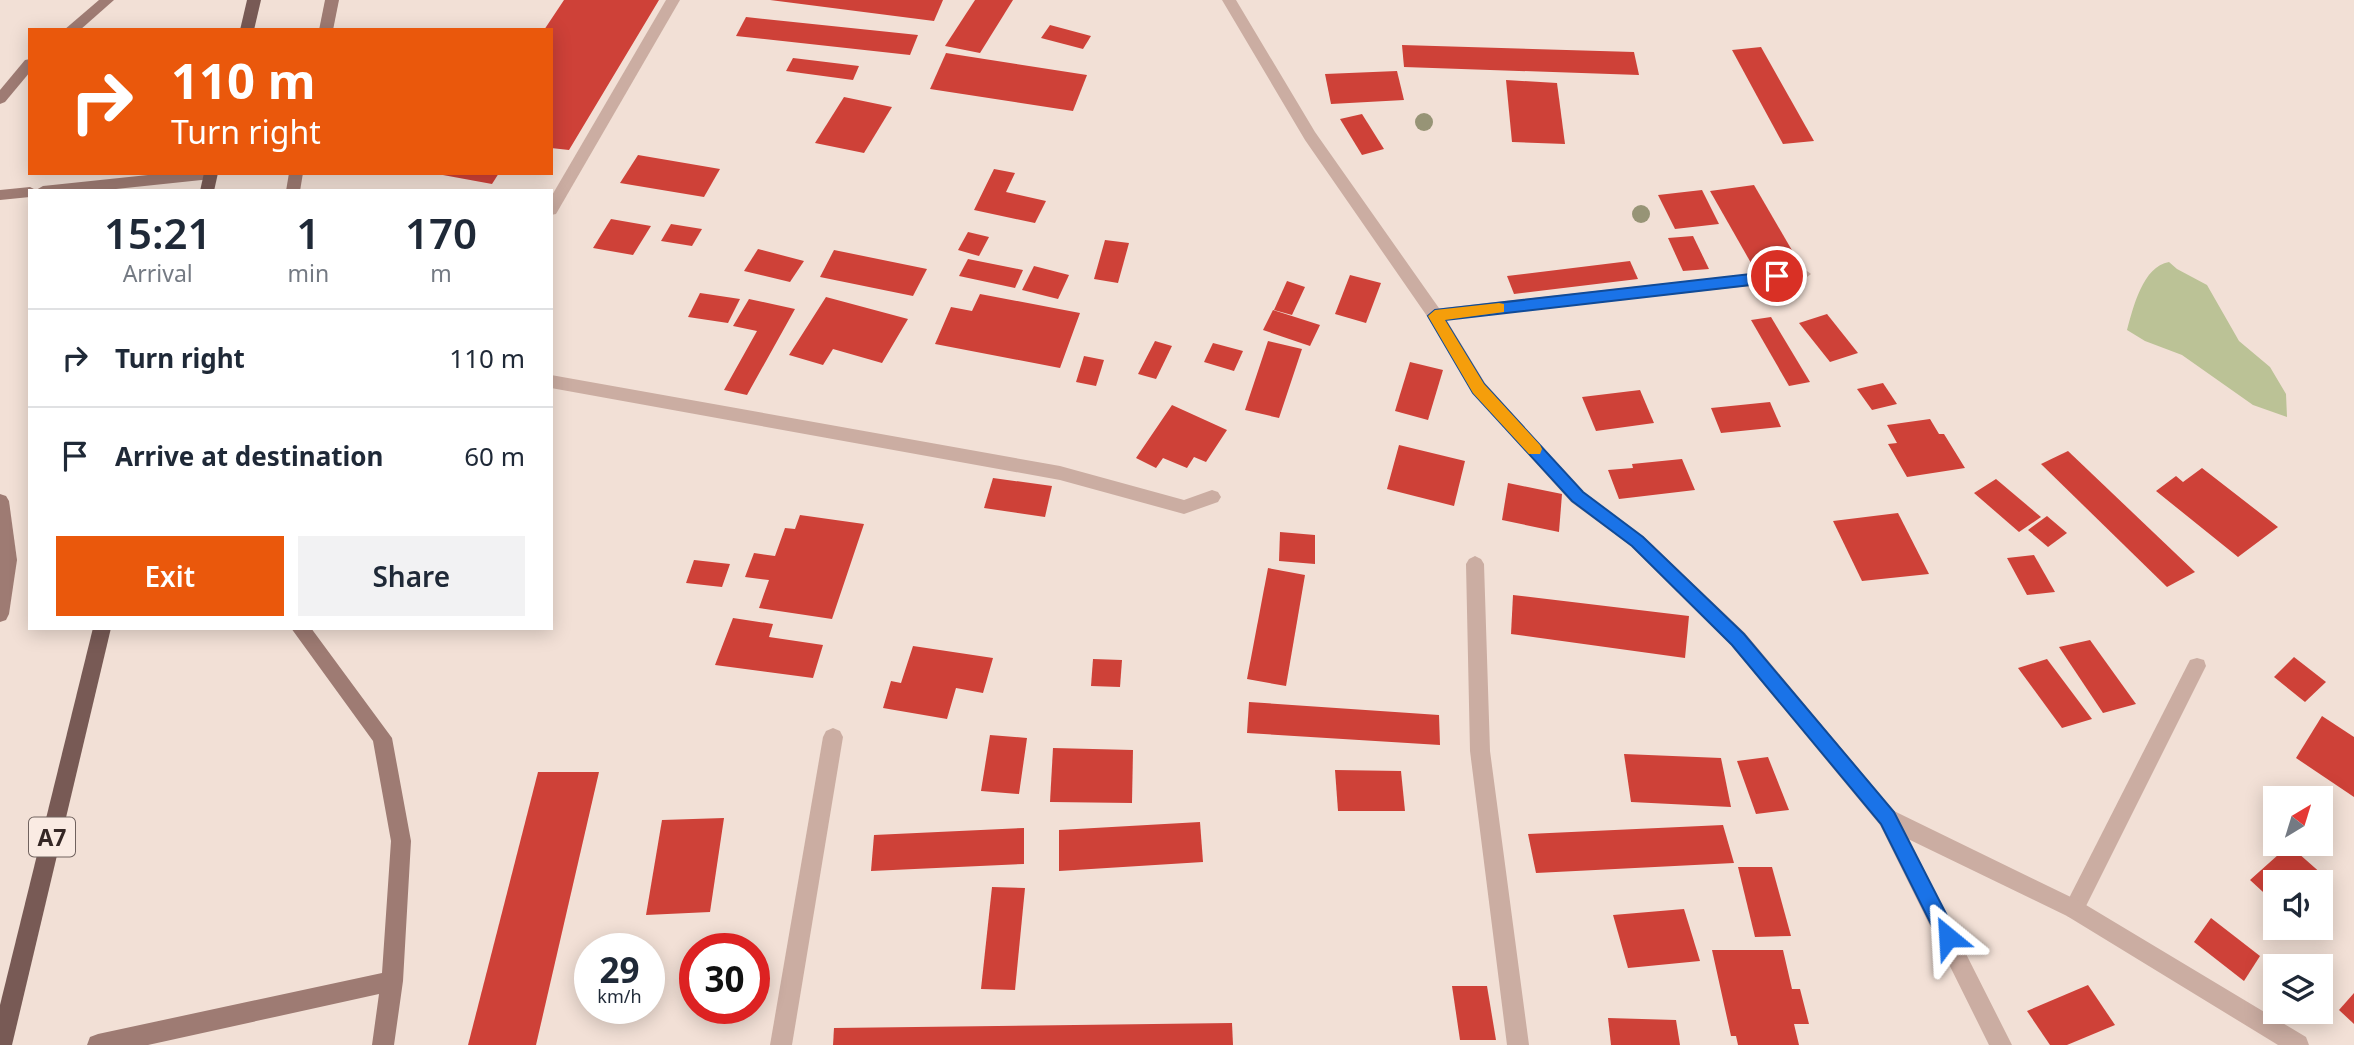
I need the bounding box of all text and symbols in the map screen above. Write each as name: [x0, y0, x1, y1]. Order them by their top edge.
text: 110 m: [171, 47, 316, 113]
icon: right: [56, 56, 147, 147]
text: Turn right: [171, 110, 321, 153]
text: 15:21: [104, 204, 212, 261]
text: 1: [296, 204, 320, 261]
text: 170: [405, 204, 477, 261]
pin: [1747, 246, 1807, 306]
text: Arrival: [123, 257, 193, 289]
text: min: [287, 257, 329, 289]
text: m: [430, 257, 452, 289]
icon: arrive: [1758, 257, 1796, 295]
icon: right: [56, 339, 94, 377]
text: Turn right: [115, 340, 245, 376]
text: 110 m: [449, 340, 525, 376]
icon: arrive: [56, 437, 94, 475]
text: Arrive at destination: [115, 438, 384, 474]
text: 60 m: [464, 438, 525, 474]
button: Exit: [56, 536, 284, 616]
button: Share: [298, 536, 525, 616]
north arrow: [2263, 786, 2333, 856]
map controls: [2263, 786, 2333, 1024]
road number: A7: [29, 818, 75, 856]
button: sound: [2263, 870, 2333, 940]
position arrow: [1911, 900, 1985, 974]
speed limit sign: 30: [679, 933, 770, 1024]
text: 29: [599, 946, 640, 993]
button: layers: [2263, 954, 2333, 1024]
text: km/h: [597, 984, 642, 1008]

